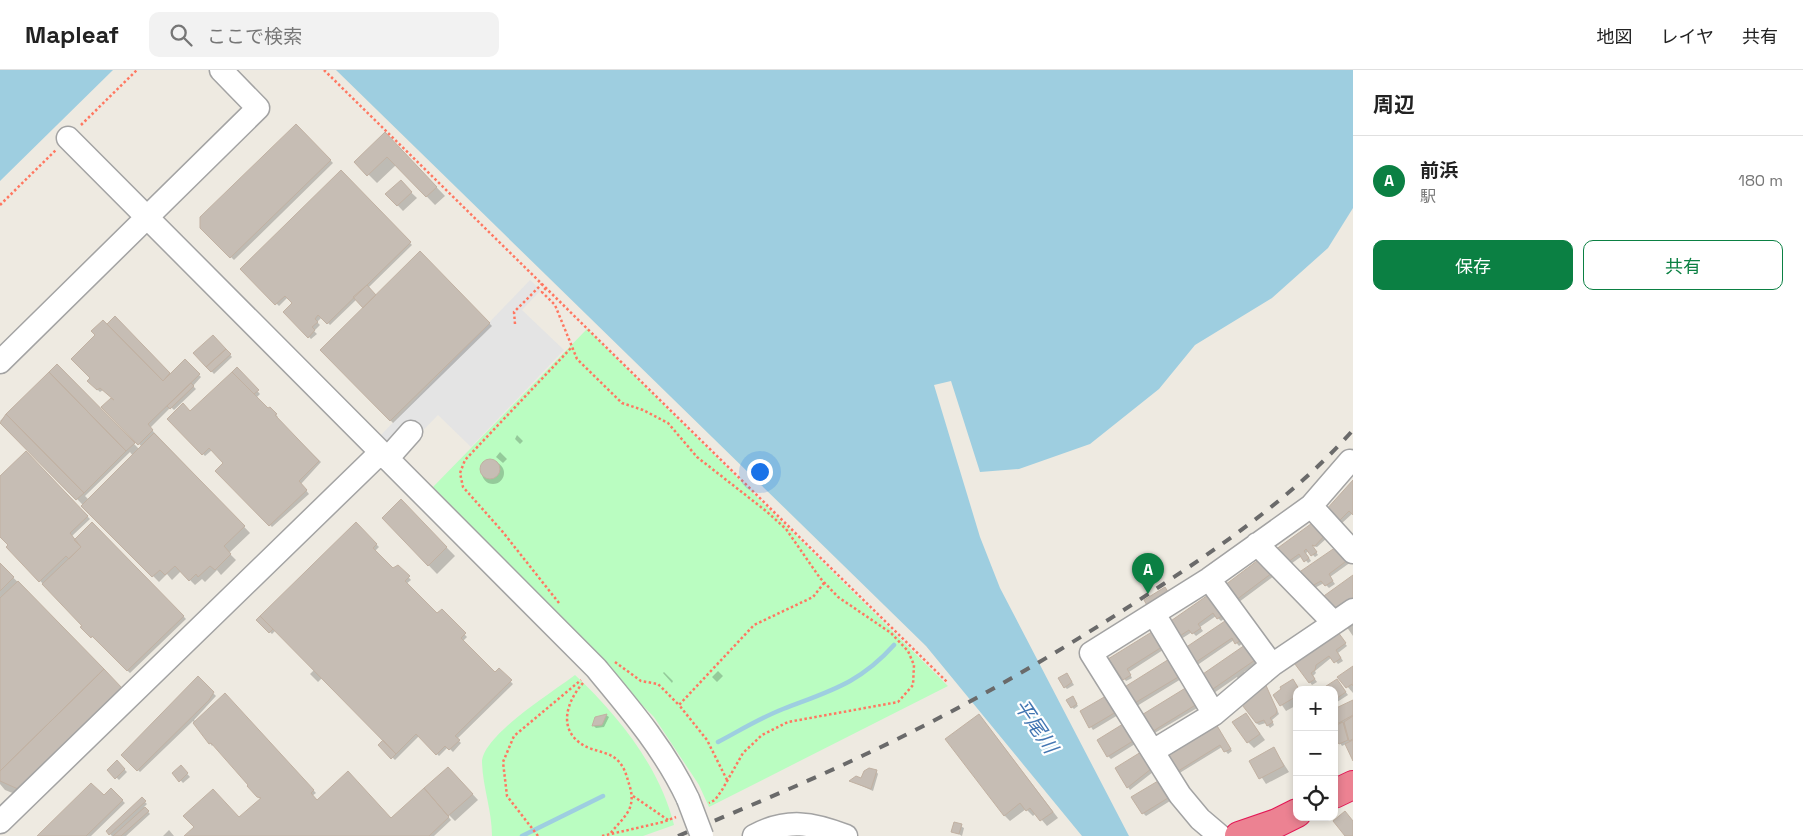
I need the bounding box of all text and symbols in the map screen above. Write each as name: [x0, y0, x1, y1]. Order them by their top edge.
search box: [149, 12, 499, 57]
text: Mapleaf: [25, 19, 119, 50]
icon: search: [167, 21, 195, 49]
text: ここで検索: [207, 24, 302, 49]
text: 地図: [1597, 25, 1633, 48]
text: レイヤ: [1661, 25, 1714, 48]
text: 共有: [1742, 25, 1778, 48]
text: 周辺: [1373, 91, 1415, 118]
text: 前浜: [1420, 158, 1458, 183]
text: A: [1384, 170, 1394, 191]
text: 180 m: [1738, 170, 1783, 191]
text: 駅: [1420, 186, 1436, 207]
button: 保存: [1373, 240, 1573, 290]
button: 共有: [1583, 240, 1783, 290]
your location: [747, 459, 773, 485]
pin: A: [1132, 553, 1164, 594]
map controls: [1293, 686, 1338, 821]
button: +: [1293, 686, 1338, 731]
water label: 平尾川: [1008, 694, 1065, 760]
button: −: [1293, 731, 1338, 776]
button: locate: [1293, 776, 1338, 821]

